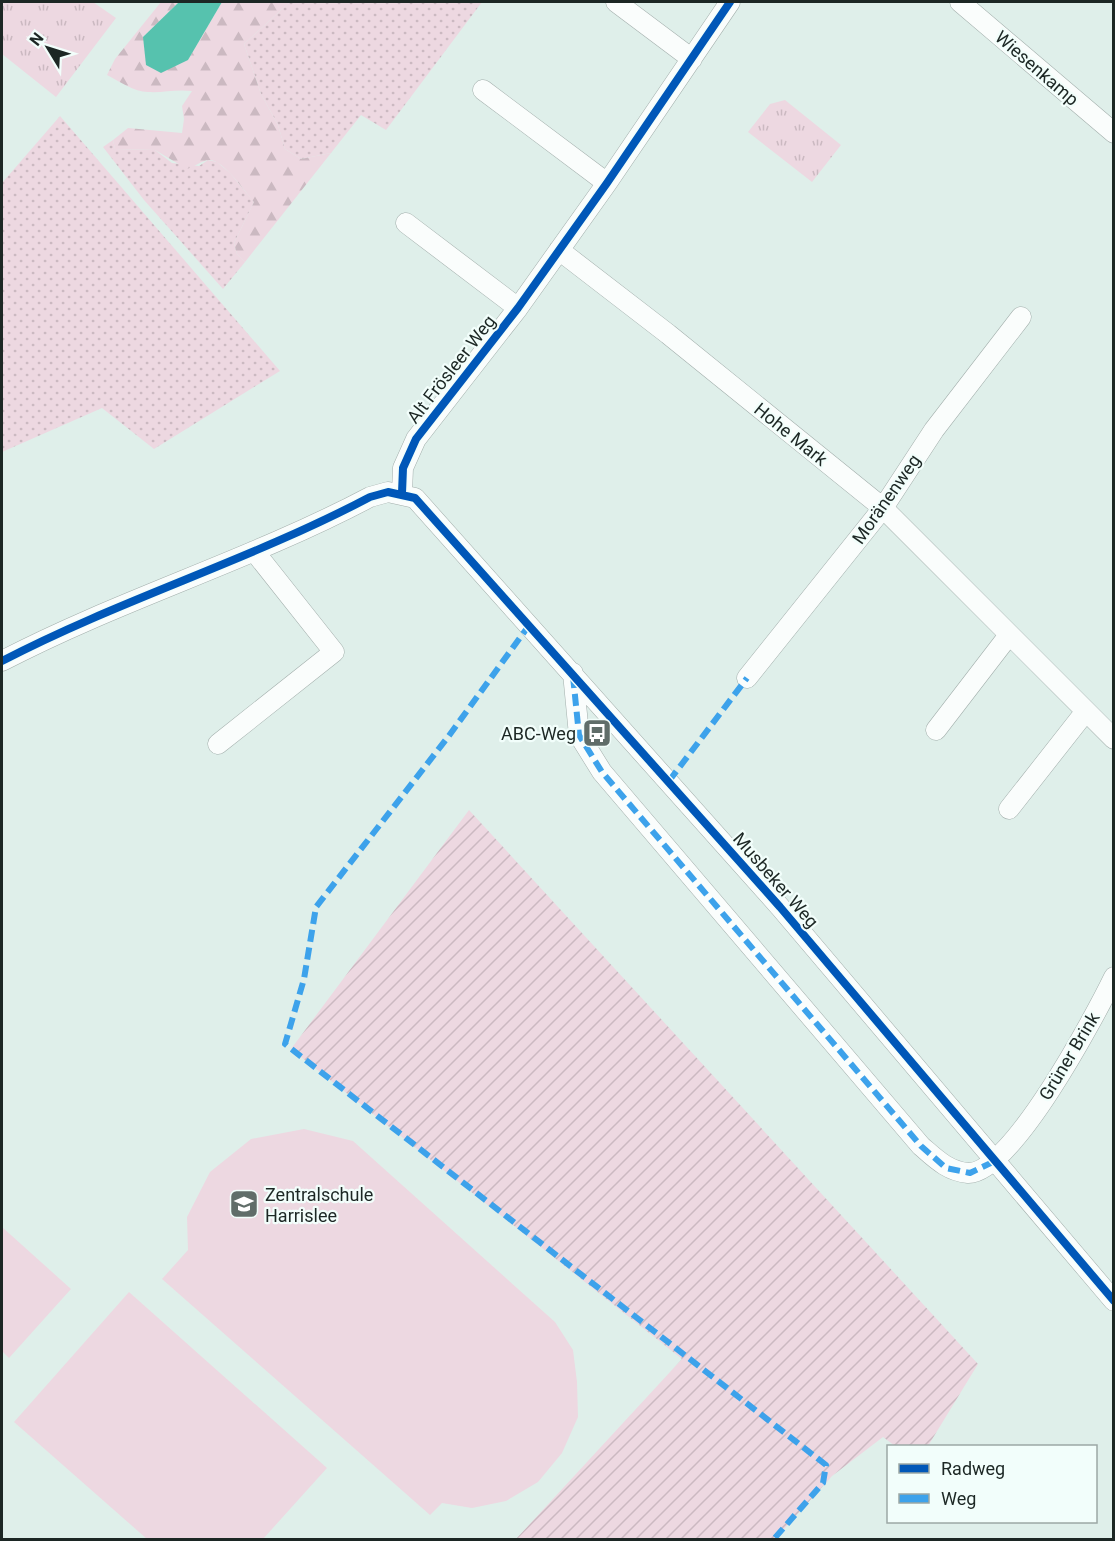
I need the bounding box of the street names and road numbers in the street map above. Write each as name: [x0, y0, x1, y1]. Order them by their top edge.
street label: Wiesenkamp: [991, 26, 1083, 110]
street label: Alt Frösleer Weg: [402, 311, 500, 427]
street label: Hohe Mark: [750, 398, 832, 470]
street label: Moränenweg: [848, 450, 924, 548]
street label: Musbeker Weg: [729, 828, 823, 932]
street label: Grüner Brink: [1034, 1007, 1104, 1104]

